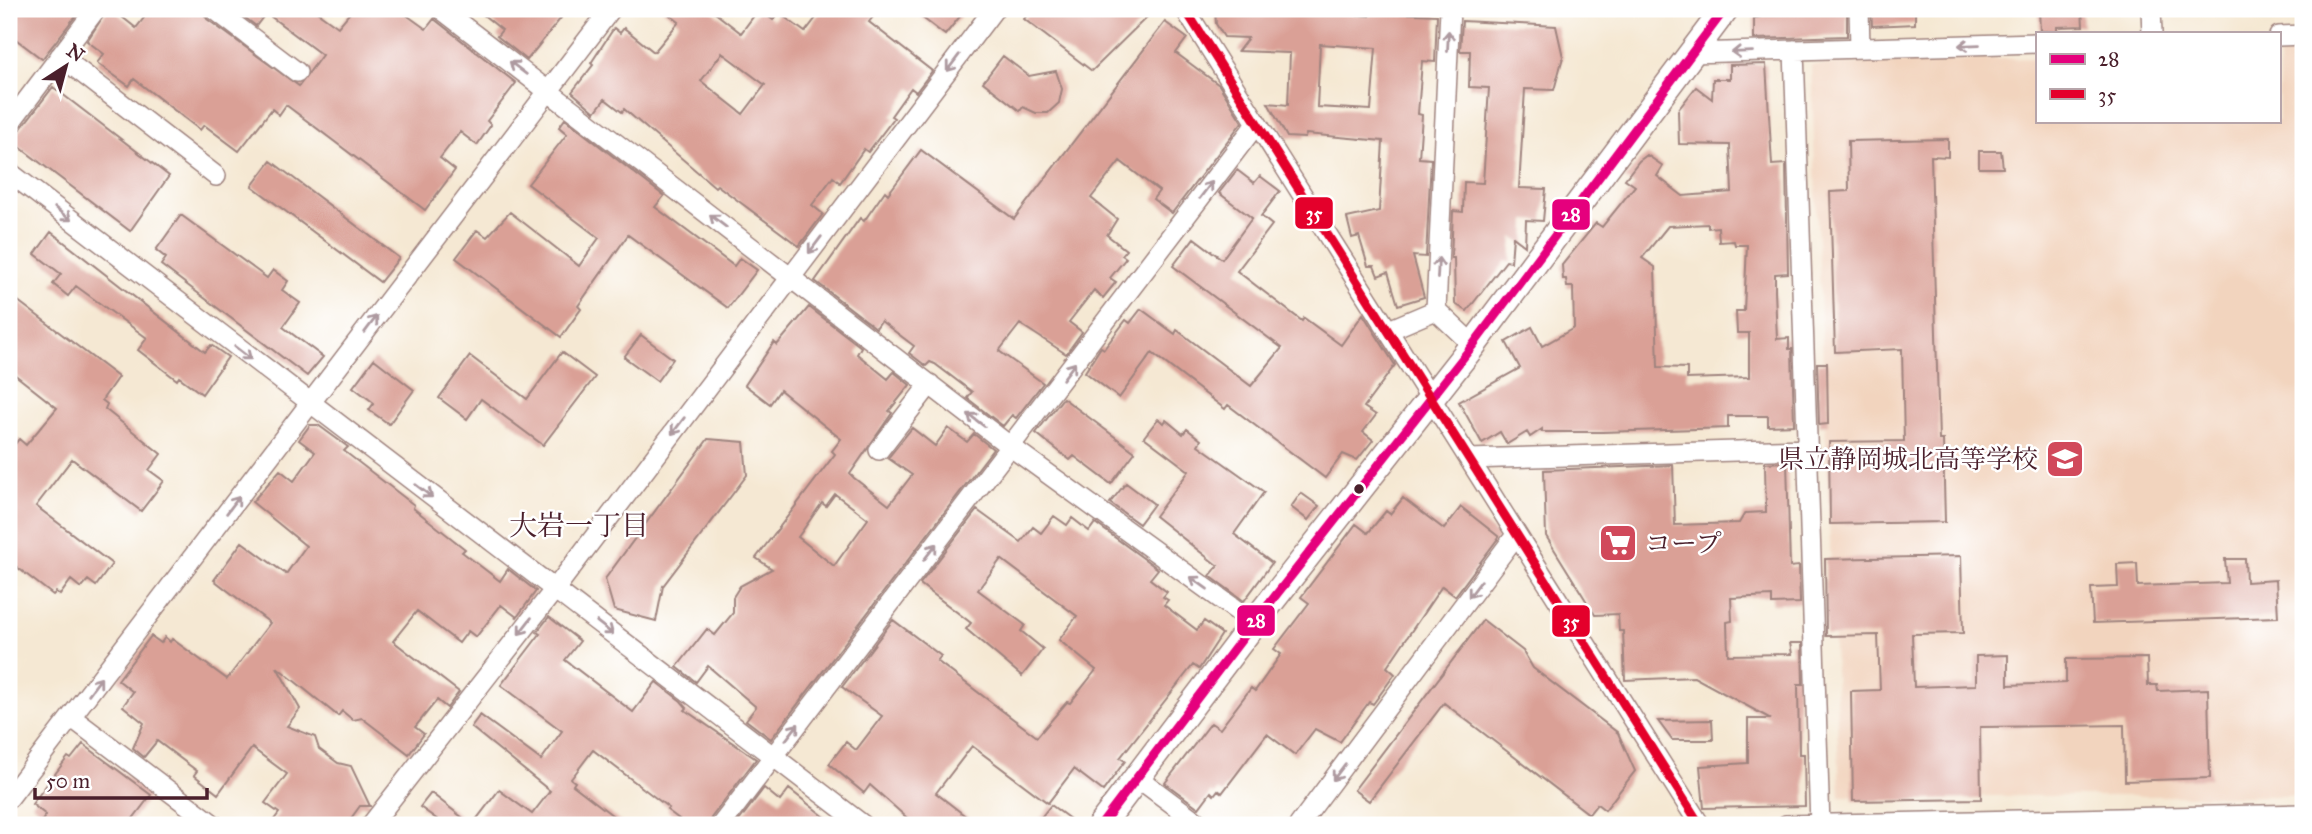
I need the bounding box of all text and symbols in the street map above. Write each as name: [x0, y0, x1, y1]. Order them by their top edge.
one-way arrow: [1442, 30, 1455, 53]
north arrow: [32, 32, 102, 102]
legend: [2036, 32, 2280, 122]
one-way arrow: [1958, 38, 1981, 51]
text: N: [62, 39, 89, 67]
one-way arrow: [1730, 45, 1753, 58]
text: 28: [2098, 46, 2120, 72]
one-way arrow: [945, 53, 960, 72]
one-way arrow: [509, 61, 528, 76]
text: 35: [2098, 82, 2116, 108]
one-way arrow: [1199, 181, 1214, 199]
line badge: 35: [1294, 196, 1334, 230]
line badge: 28: [1551, 198, 1591, 231]
text: 35: [1306, 202, 1322, 226]
text: 28: [1561, 203, 1581, 226]
one-way arrow: [53, 206, 71, 221]
one-way arrow: [710, 214, 728, 229]
one-way arrow: [808, 235, 823, 254]
one-way arrow: [1431, 257, 1444, 280]
one-way arrow: [363, 315, 378, 334]
one-way arrow: [233, 345, 251, 360]
one-way arrow: [1061, 362, 1076, 381]
one-way arrow: [967, 413, 985, 428]
one-way arrow: [671, 416, 685, 435]
school or university icon: 県立静岡城北高等学校: [2044, 438, 2086, 480]
place label: 県立静岡城北高等学校: [1778, 443, 2038, 475]
unlabelled marker: [1352, 482, 1366, 496]
one-way arrow: [414, 483, 433, 498]
one-way arrow: [225, 496, 240, 514]
district label: 大岩一丁目: [509, 508, 649, 543]
supermarket icon: コープ: [1597, 522, 1639, 564]
place label: コープ: [1645, 527, 1722, 559]
one-way arrow: [923, 543, 938, 561]
one-way arrow: [1190, 576, 1209, 591]
one-way arrow: [1468, 580, 1483, 599]
line badge: 28: [1236, 604, 1276, 637]
line badge: 35: [1551, 604, 1591, 638]
text: 28: [1246, 609, 1266, 632]
text: 35: [1563, 610, 1579, 634]
one-way arrow: [518, 617, 533, 635]
one-way arrow: [595, 621, 614, 636]
one-way arrow: [87, 677, 102, 695]
one-way arrow: [784, 723, 799, 741]
scale bar: [35, 757, 206, 801]
one-way arrow: [1332, 762, 1347, 781]
text: 50 m: [46, 768, 91, 794]

